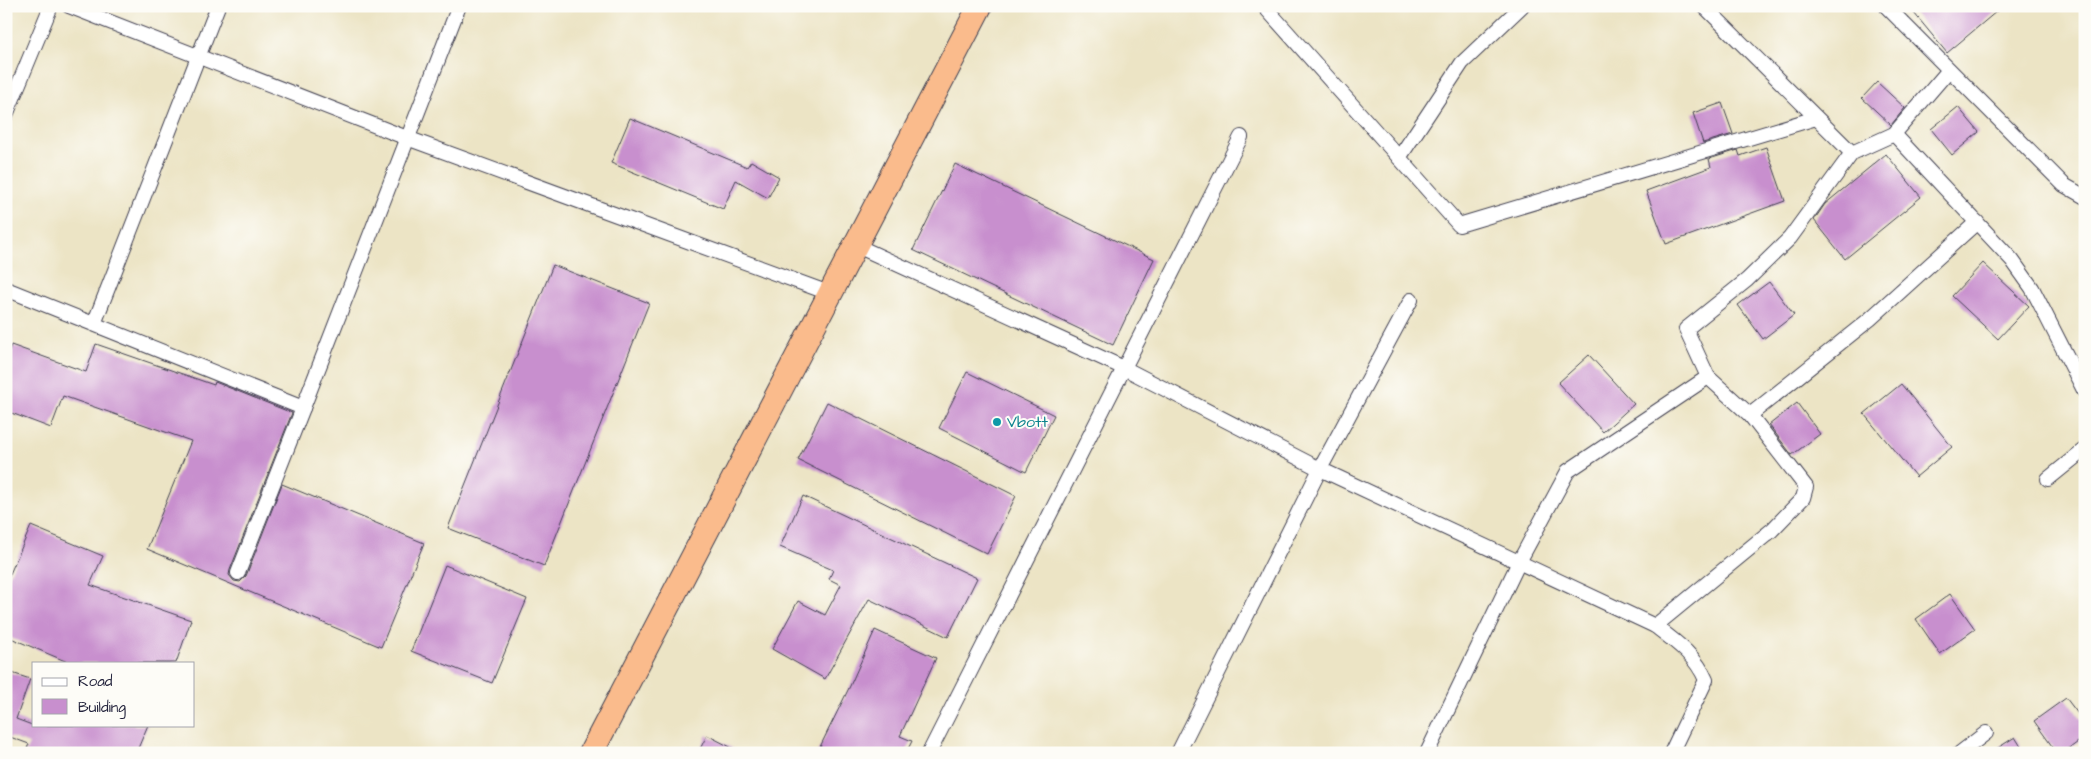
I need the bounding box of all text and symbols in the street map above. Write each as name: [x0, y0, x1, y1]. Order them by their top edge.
place label: Vbott: [1007, 411, 1048, 433]
marker: Vbott: [991, 416, 1003, 428]
legend: [32, 662, 195, 726]
text: Road: [78, 671, 113, 692]
text: Building: [78, 697, 126, 719]

